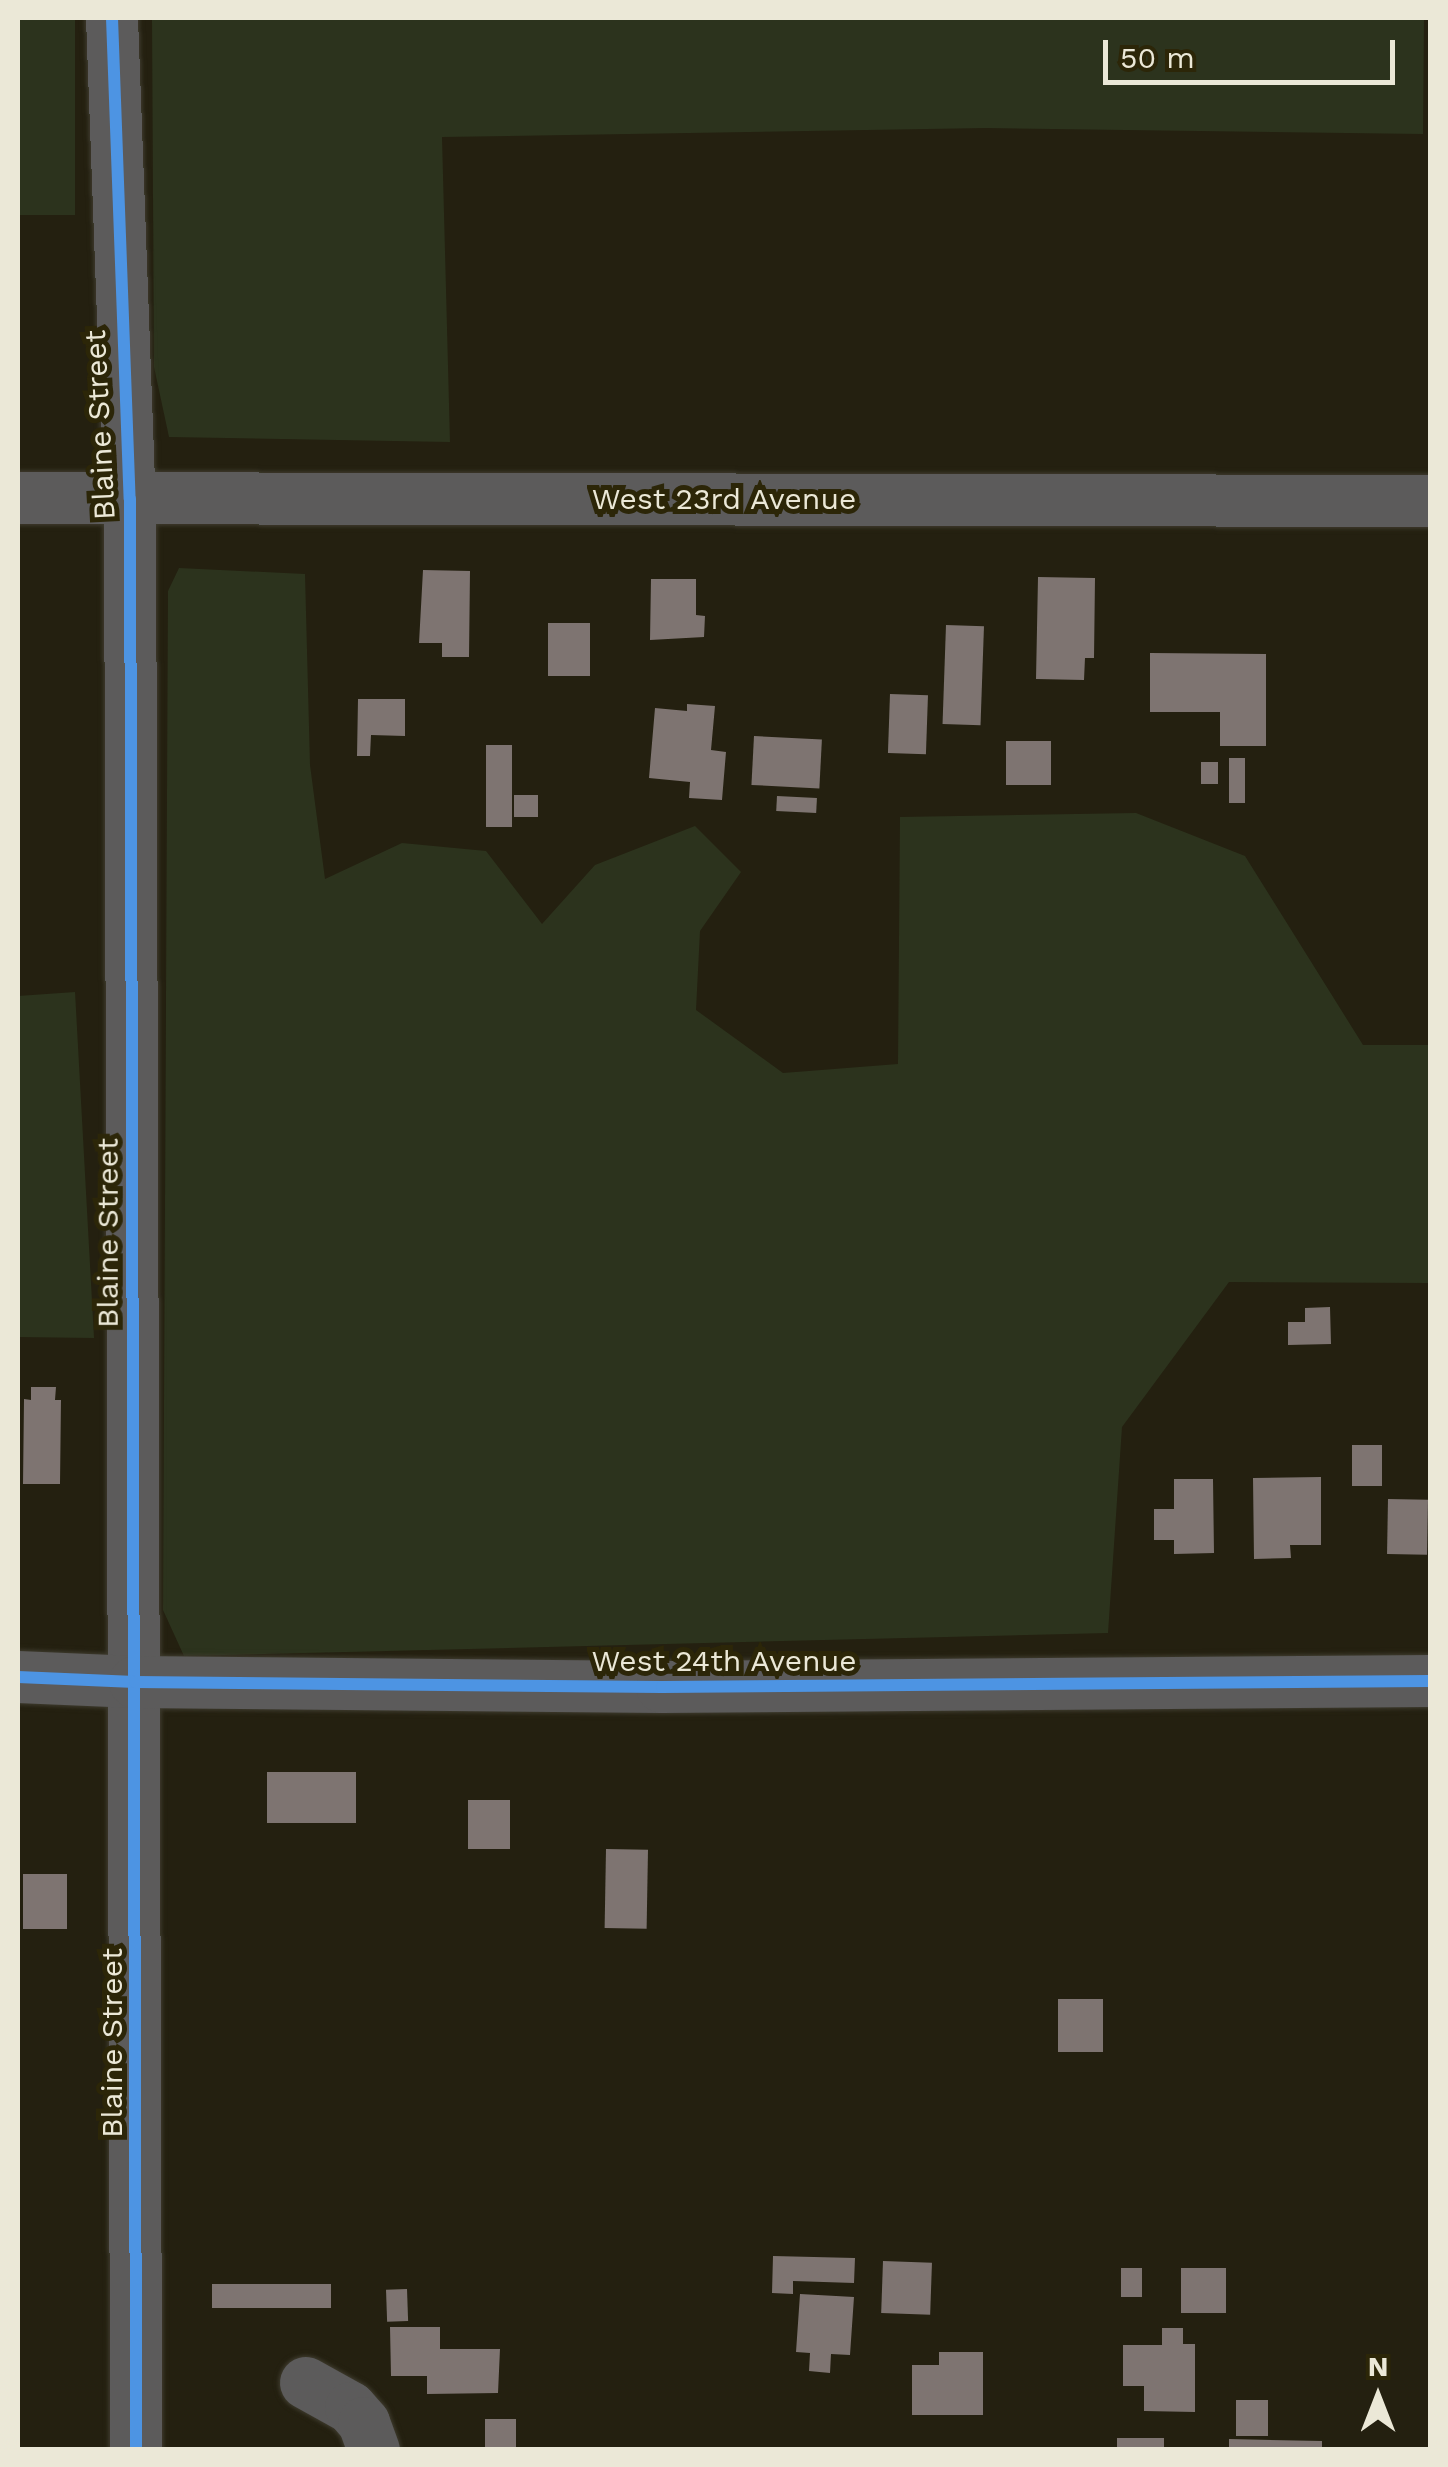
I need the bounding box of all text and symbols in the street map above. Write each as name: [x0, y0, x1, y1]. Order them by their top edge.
scale bar: [1108, 20, 1400, 82]
text: 50 m: [1120, 40, 1195, 75]
street label: Blaine Street: [77, 329, 123, 521]
street label: West 23rd Avenue: [591, 481, 857, 517]
street label: Blaine Street: [90, 1138, 126, 1328]
street label: West 24th Avenue: [591, 1643, 857, 1679]
street label: Blaine Street: [94, 1948, 130, 2138]
north arrow: [1328, 2347, 1428, 2447]
text: N: [1368, 2350, 1388, 2383]

